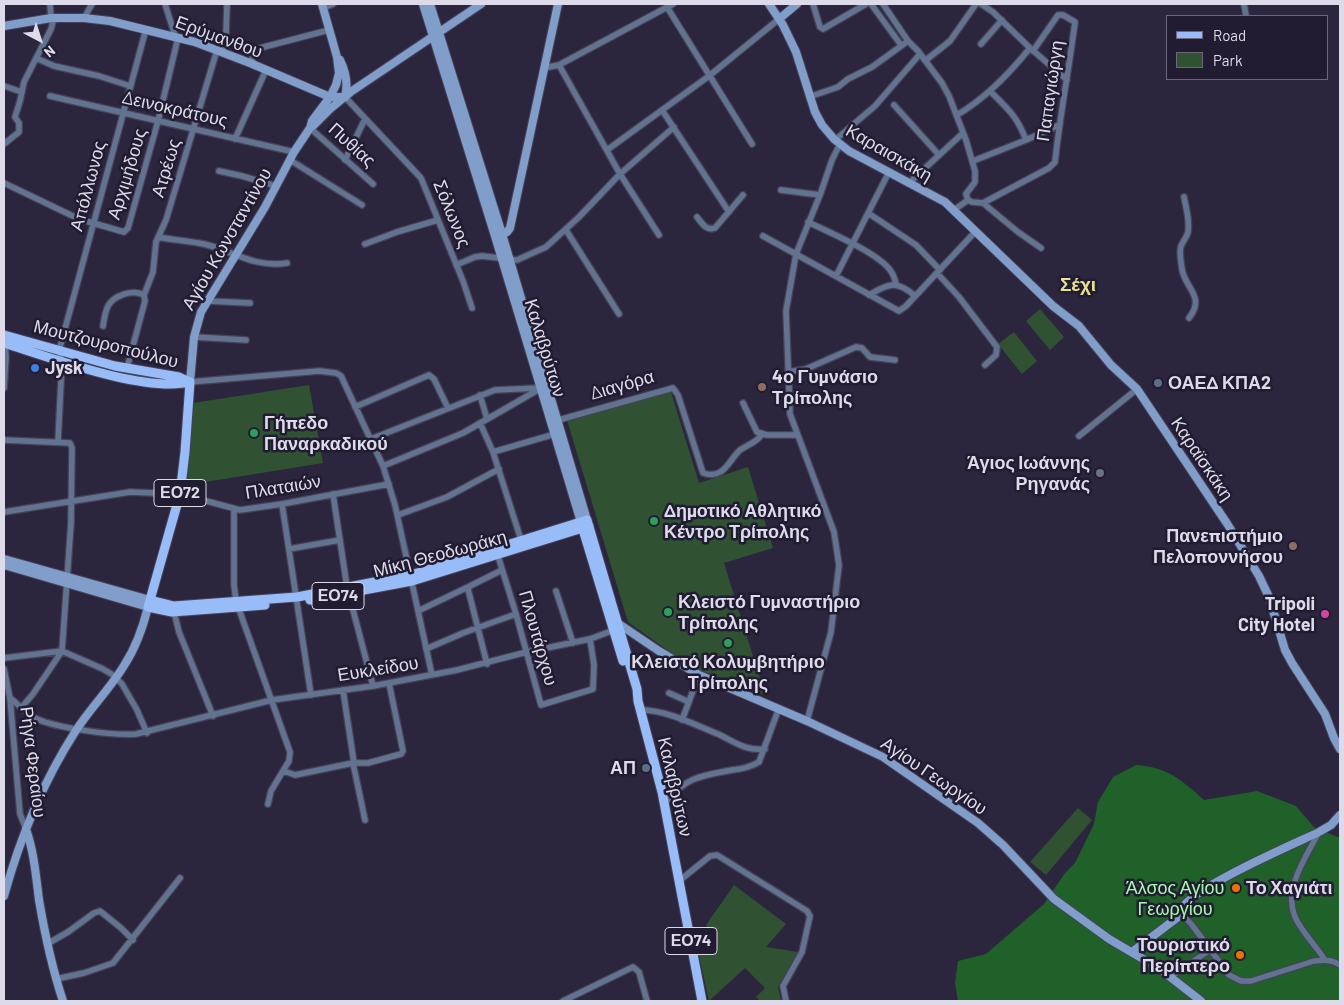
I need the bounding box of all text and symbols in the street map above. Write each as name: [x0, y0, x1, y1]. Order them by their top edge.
street label: Ερύμανθου: [172, 11, 266, 63]
north arrow: [15, 15, 65, 65]
legend: [1166, 15, 1329, 80]
text: Road: [1213, 26, 1246, 44]
street label: Παπαγιώργη: [1032, 39, 1068, 143]
text: N: [41, 42, 59, 61]
text: Park: [1213, 51, 1242, 69]
street label: Δεινοκράτους: [120, 86, 230, 132]
street label: Πυθίας: [324, 118, 380, 172]
street label: Καραισκάκη: [842, 120, 936, 186]
street label: Αρχιμήδους: [103, 126, 151, 222]
street label: Ατρέως: [147, 136, 185, 200]
street label: Απόλλωνος: [66, 138, 110, 234]
street label: Αγίου Κωνσταντίνου: [178, 164, 276, 314]
street label: Σόλωνος: [429, 177, 475, 251]
district label: Σέχι: [1060, 274, 1096, 296]
street label: Καλαβρύτων: [520, 296, 570, 400]
street label: Μουτζουροπούλου: [31, 316, 181, 372]
place label: Jysk: [45, 357, 83, 379]
marker: Jysk: [29, 362, 41, 374]
street label: Διαγόρα: [588, 366, 656, 404]
place label: 4ο Γυμνάσιο Τρίπολης: [772, 366, 878, 408]
place label: ΟΑΕΔ ΚΠΑ2: [1168, 372, 1271, 394]
marker: ΟΑΕΔ ΚΠΑ2: [1152, 377, 1164, 389]
marker: 4ο Γυμνάσιο Τρίπολης: [756, 381, 768, 393]
place label: Γήπεδο Παναρκαδικού: [264, 412, 388, 454]
street label: Καραϊσκάκη: [1166, 413, 1238, 505]
marker: Γήπεδο Παναρκαδικού: [248, 427, 260, 439]
place label: Άγιος Ιωάννης Ρηγανάς: [967, 452, 1090, 494]
marker: Άγιος Ιωάννης Ρηγανάς: [1094, 467, 1106, 479]
street label: Πλαταιών: [244, 470, 322, 504]
road number: ΕΟ72: [154, 479, 206, 506]
place label: Δημοτικό Αθλητικό Κέντρο Τρίπολης: [664, 500, 822, 542]
marker: Δημοτικό Αθλητικό Κέντρο Τρίπολης: [648, 515, 660, 527]
place label: Πανεπιστήμιο Πελοποννήσου: [1153, 525, 1283, 568]
street label: Μίκη Θεοδωράκη: [371, 526, 509, 582]
marker: Πανεπιστήμιο Πελοποννήσου: [1287, 540, 1299, 552]
road number: ΕΟ74: [312, 582, 364, 610]
street label: Πλουτάρχου: [514, 588, 562, 688]
place label: Κλειστό Γυμναστήριο Τρίπολης: [678, 591, 860, 634]
place label: Tripoli City Hotel: [1238, 593, 1315, 636]
marker: Κλειστό Γυμναστήριο Τρίπολης: [662, 606, 674, 618]
marker: Tripoli City Hotel: [1319, 608, 1331, 620]
marker: Κλειστό Κολυμβητήριο Τρίπολης: [722, 637, 734, 649]
place label: Κλειστό Κολυμβητήριο Τρίπολης: [631, 651, 825, 694]
street label: Ευκλείδου: [336, 652, 420, 686]
street label: Ρήγα Φεραίου: [15, 705, 51, 819]
street label: Αγίου Γεωργίου: [877, 733, 991, 819]
street label: Καλαβρύτων: [653, 735, 697, 839]
place label: ΑΠ: [610, 757, 636, 779]
marker: ΑΠ: [640, 762, 652, 774]
park label: Άλσος Αγίου Γεωργίου: [1126, 877, 1224, 920]
place label: Το Χαγιάτι: [1246, 877, 1332, 899]
marker: Το Χαγιάτι: [1230, 882, 1242, 894]
road number: ΕΟ74: [665, 928, 717, 954]
place label: Τουριστικό Περίπτερο: [1137, 934, 1230, 976]
marker: Τουριστικό Περίπτερο: [1234, 949, 1246, 961]

